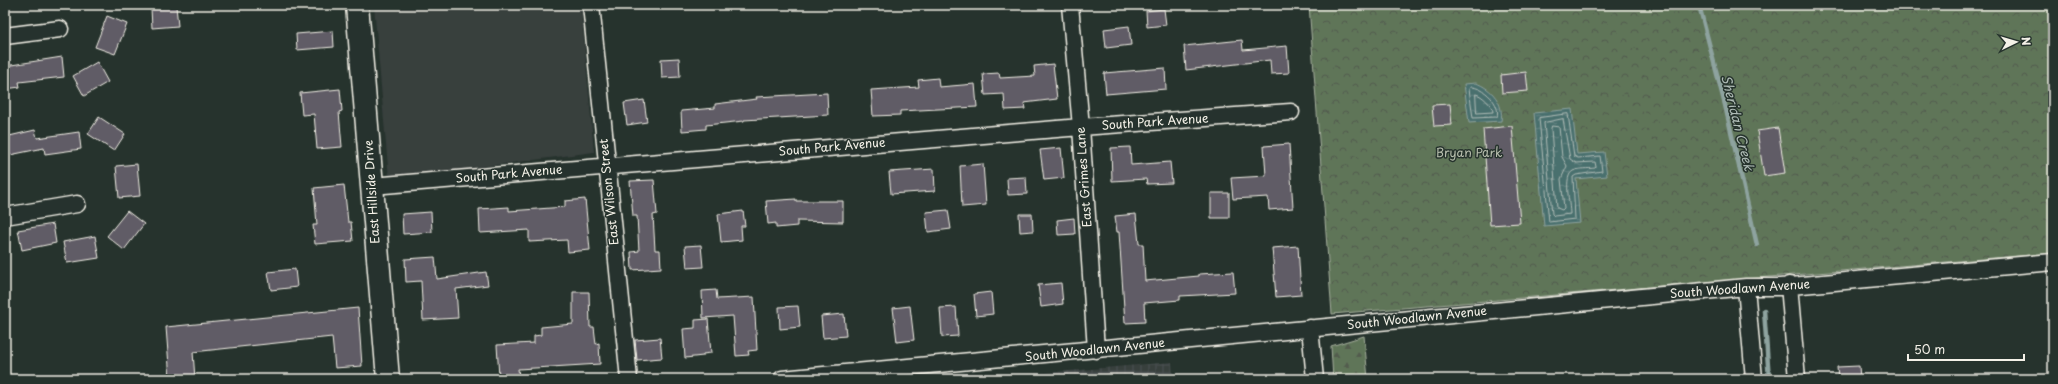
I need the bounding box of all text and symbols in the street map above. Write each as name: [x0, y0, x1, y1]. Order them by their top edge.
north arrow: [1996, 22, 2036, 62]
text: N: [2018, 36, 2035, 46]
water label: Sheridan Creek: [1717, 73, 1760, 174]
street label: South Park Avenue: [1101, 108, 1209, 134]
street label: East Grimes Lane: [1070, 126, 1095, 228]
street label: South Park Avenue: [778, 132, 886, 160]
street label: East Wilson Street: [593, 138, 623, 246]
street label: East Hillside Drive: [358, 140, 384, 245]
park label: Bryan Park: [1436, 143, 1502, 161]
street label: South Park Avenue: [455, 159, 563, 187]
street label: South Woodlawn Avenue: [1669, 274, 1811, 302]
street label: South Woodlawn Avenue: [1346, 301, 1488, 333]
street label: South Woodlawn Avenue: [1024, 333, 1166, 365]
scale bar: [1908, 336, 2024, 362]
text: 50 m: [1914, 340, 1945, 358]

